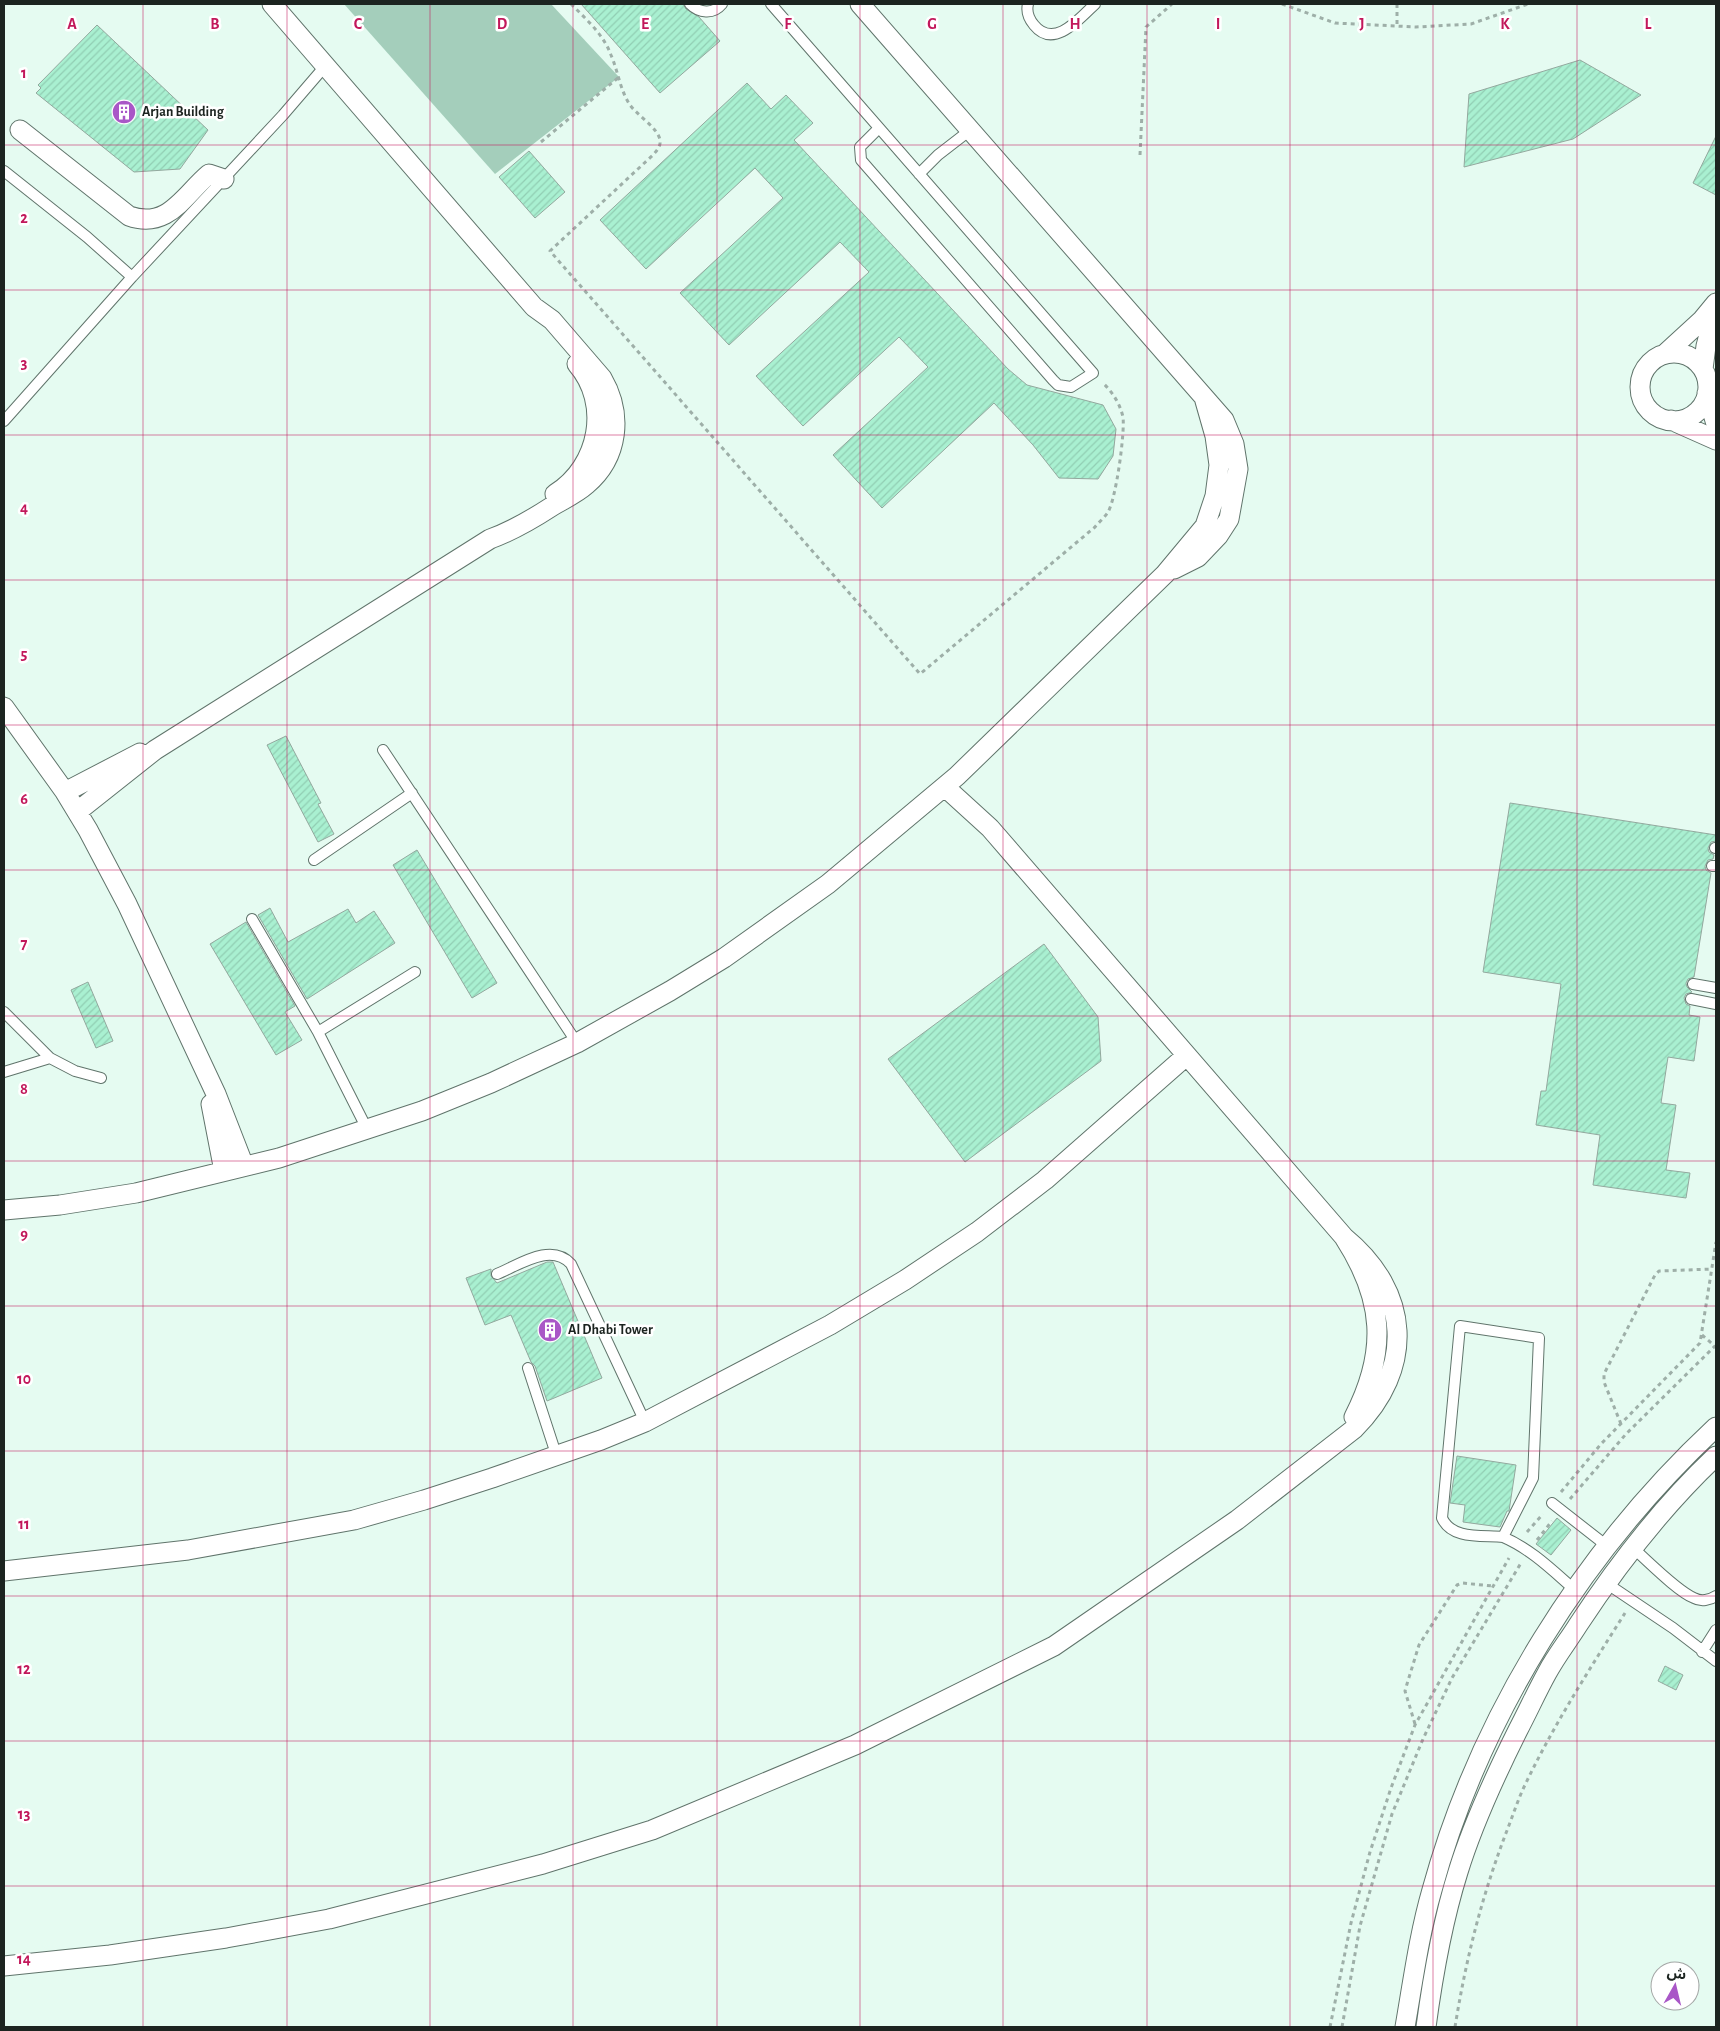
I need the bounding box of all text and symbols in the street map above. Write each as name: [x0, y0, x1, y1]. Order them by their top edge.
text: A: [67, 16, 77, 32]
text: B: [210, 16, 220, 32]
text: C: [354, 16, 363, 32]
text: D: [497, 16, 508, 32]
text: E: [641, 16, 649, 32]
text: F: [784, 16, 792, 32]
text: G: [927, 16, 937, 32]
text: H: [1069, 16, 1081, 32]
text: I: [1216, 16, 1220, 32]
text: J: [1359, 16, 1365, 32]
text: K: [1500, 16, 1510, 32]
text: L: [1645, 16, 1652, 32]
text: 1: [21, 65, 27, 81]
building icon: Arjan Building: [111, 99, 137, 125]
place label: Arjan Building: [142, 105, 225, 119]
text: 2: [20, 210, 28, 226]
text: 3: [21, 355, 28, 371]
text: 4: [20, 500, 28, 516]
text: 5: [21, 646, 28, 662]
text: 6: [20, 791, 28, 807]
text: 7: [21, 936, 28, 952]
text: 8: [20, 1081, 28, 1097]
text: 9: [20, 1226, 28, 1242]
building icon: Al Dhabi Tower: [537, 1317, 563, 1343]
place label: Al Dhabi Tower: [568, 1323, 653, 1337]
text: 10: [17, 1371, 31, 1387]
text: 11: [18, 1516, 30, 1532]
text: 12: [17, 1661, 31, 1677]
text: 13: [18, 1806, 30, 1822]
text: 14: [17, 1951, 31, 1967]
north arrow: [1650, 1961, 1700, 2011]
text: ش: [1666, 1966, 1687, 1982]

